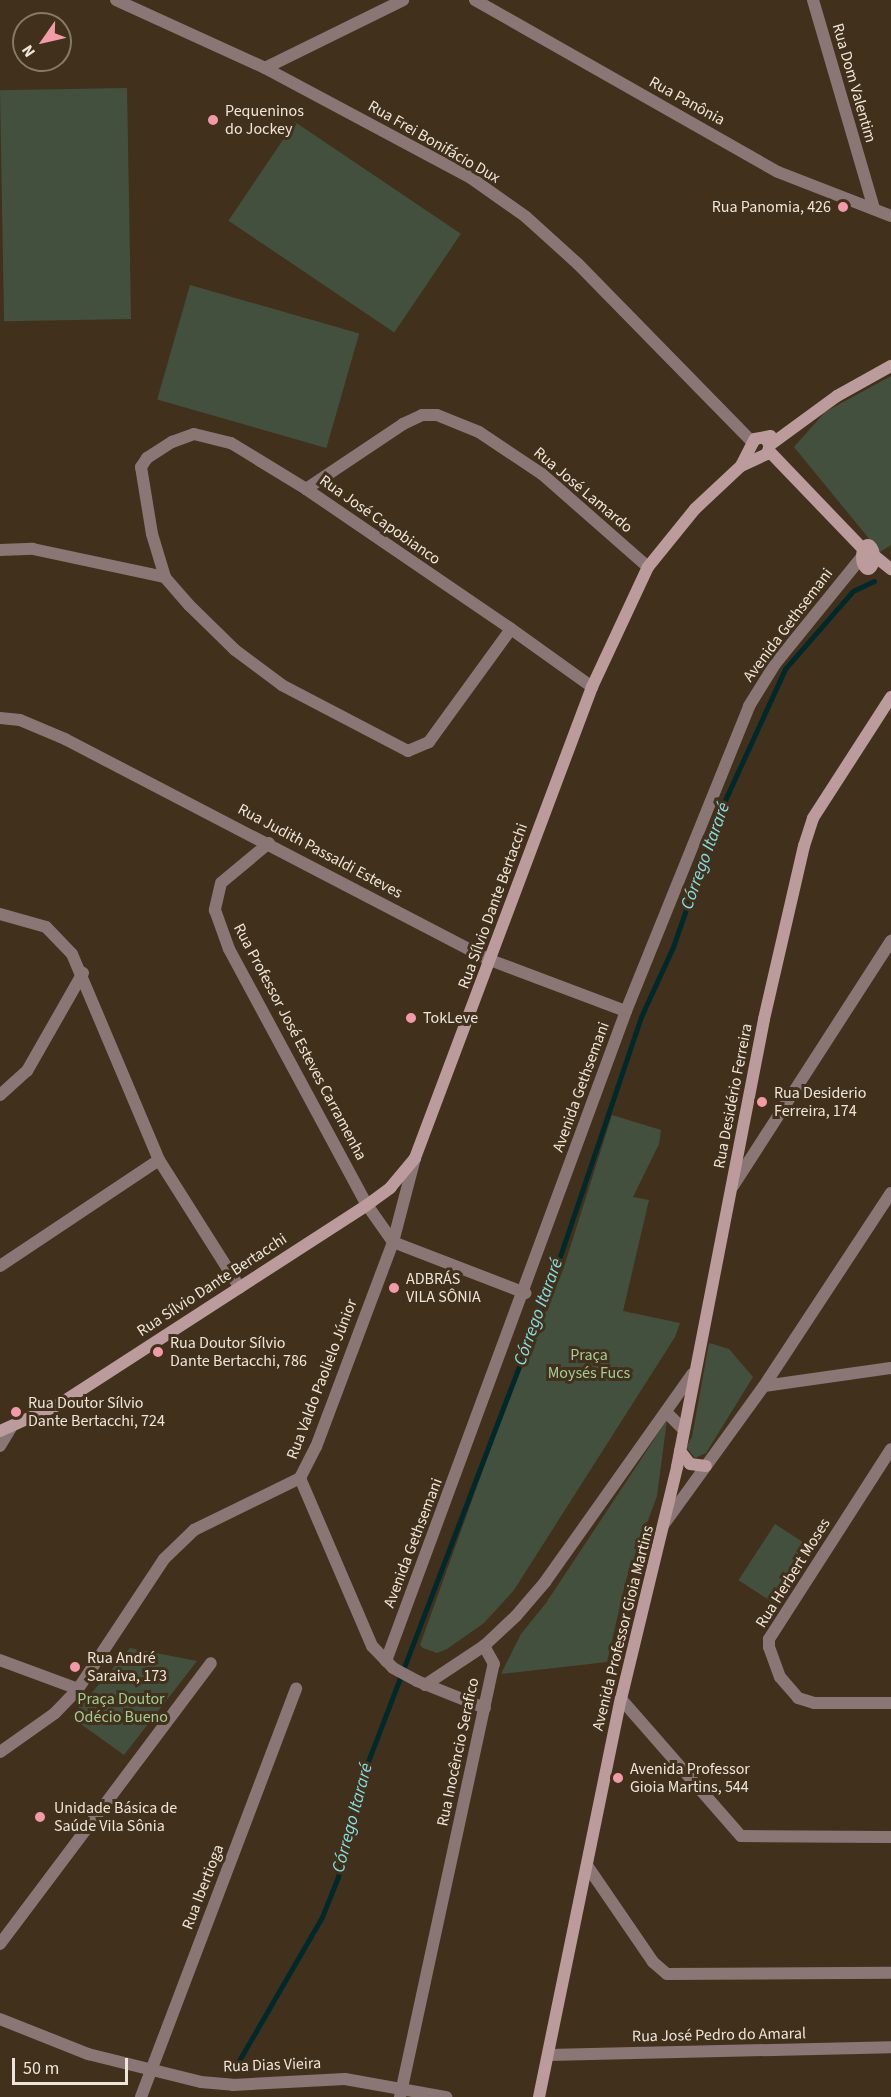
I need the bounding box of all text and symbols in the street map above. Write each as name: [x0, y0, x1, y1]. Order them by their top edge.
north arrow: [12, 12, 72, 72]
street label: Rua Dom Valentim: [828, 21, 880, 145]
text: N: [17, 40, 41, 62]
street label: Rua Panônia: [646, 72, 728, 130]
street label: Rua Frei Bonifácio Dux: [365, 96, 503, 188]
place label: Pequeninos do Jockey: [225, 101, 304, 139]
marker: Pequeninos do Jockey: [206, 113, 220, 127]
place label: Rua Panomia, 426: [712, 197, 831, 217]
marker: Rua Panomia, 426: [836, 200, 850, 214]
street label: Rua José Lamardo: [530, 443, 636, 537]
street label: Rua José Capobianco: [316, 471, 444, 569]
street label: Avenida Gethsemani: [739, 564, 837, 686]
street label: Rua Judith Passaldi Esteves: [234, 799, 406, 903]
water label: Córrego Itararé: [677, 800, 735, 912]
street label: Rua Sílvio Dante Bertacchi: [454, 821, 532, 991]
street label: Rua Professor José Esteves Carramenha: [229, 920, 371, 1164]
place label: TokLeve: [423, 1008, 478, 1028]
marker: TokLeve: [404, 1011, 418, 1025]
street label: Avenida Gethsemani: [549, 1019, 613, 1155]
street label: Rua Desidério Ferreira: [710, 1022, 756, 1170]
place label: Rua Desiderio Ferreira, 174: [774, 1083, 866, 1121]
marker: Rua Desiderio Ferreira, 174: [755, 1095, 769, 1109]
street label: Rua Sílvio Dante Bertacchi: [133, 1229, 291, 1341]
water label: Córrego Itararé: [510, 1256, 568, 1368]
place label: ADBRÁS VILA SÔNIA: [406, 1269, 481, 1307]
marker: ADBRÁS VILA SÔNIA: [387, 1281, 401, 1295]
street label: Rua Valdo Paolielo Júnior: [283, 1296, 361, 1462]
place label: Rua Doutor Sílvio Dante Bertacchi, 786: [170, 1333, 307, 1371]
marker: Rua Doutor Sílvio Dante Bertacchi, 786: [151, 1345, 165, 1359]
park label: Praça Moysés Fucs: [548, 1345, 630, 1383]
place label: Rua Doutor Sílvio Dante Bertacchi, 724: [28, 1393, 165, 1431]
marker: Rua Doutor Sílvio Dante Bertacchi, 724: [9, 1405, 23, 1419]
street label: Avenida Gethsemani: [379, 1476, 447, 1610]
street label: Rua Herbert Moses: [752, 1515, 834, 1631]
street label: Avenida Professor Gioia Martins: [588, 1523, 658, 1733]
place label: Rua André Saraiva, 173: [87, 1648, 167, 1686]
marker: Rua André Saraiva, 173: [68, 1660, 82, 1674]
street label: Rua Inocêncio Serafico: [433, 1676, 483, 1828]
park label: Praça Doutor Odécio Bueno: [74, 1689, 168, 1727]
place label: Avenida Professor Gioia Martins, 544: [630, 1759, 750, 1797]
water label: Córrego Itararé: [328, 1761, 378, 1875]
marker: Avenida Professor Gioia Martins, 544: [611, 1771, 625, 1785]
place label: Unidade Básica de Saúde Vila Sônia: [54, 1798, 177, 1836]
marker: Unidade Básica de Saúde Vila Sônia: [31, 1808, 49, 1826]
street label: Rua Ibertioga: [178, 1842, 228, 1932]
street label: Rua José Pedro do Amaral: [632, 2024, 806, 2046]
scale bar: [15, 2046, 130, 2084]
street label: Rua Dias Vieira: [223, 2054, 321, 2076]
text: 50 m: [23, 2056, 59, 2081]

